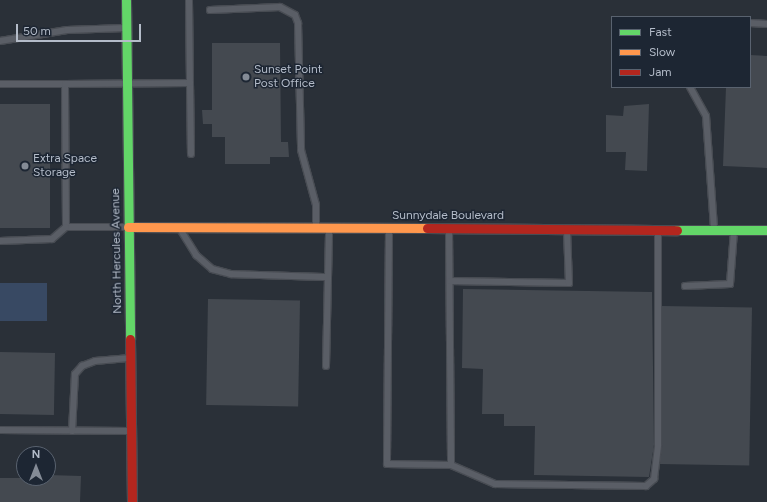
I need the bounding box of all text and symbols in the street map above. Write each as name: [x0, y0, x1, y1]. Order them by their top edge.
scale bar: [18, 16, 143, 42]
legend: [611, 16, 751, 88]
text: 50 m: [23, 24, 51, 38]
text: Fast: [649, 25, 672, 39]
text: Slow: [649, 45, 675, 59]
place label: Sunset Point Post Office: [254, 63, 322, 91]
text: Jam: [649, 65, 672, 79]
marker: Sunset Point Post Office: [241, 72, 251, 82]
place label: Extra Space Storage: [33, 152, 97, 180]
marker: Extra Space Storage: [20, 161, 30, 171]
street label: North Hercules Avenue: [109, 188, 125, 314]
street label: Sunnydale Boulevard: [392, 209, 504, 223]
north arrow: [16, 446, 56, 486]
text: N: [32, 448, 40, 461]

